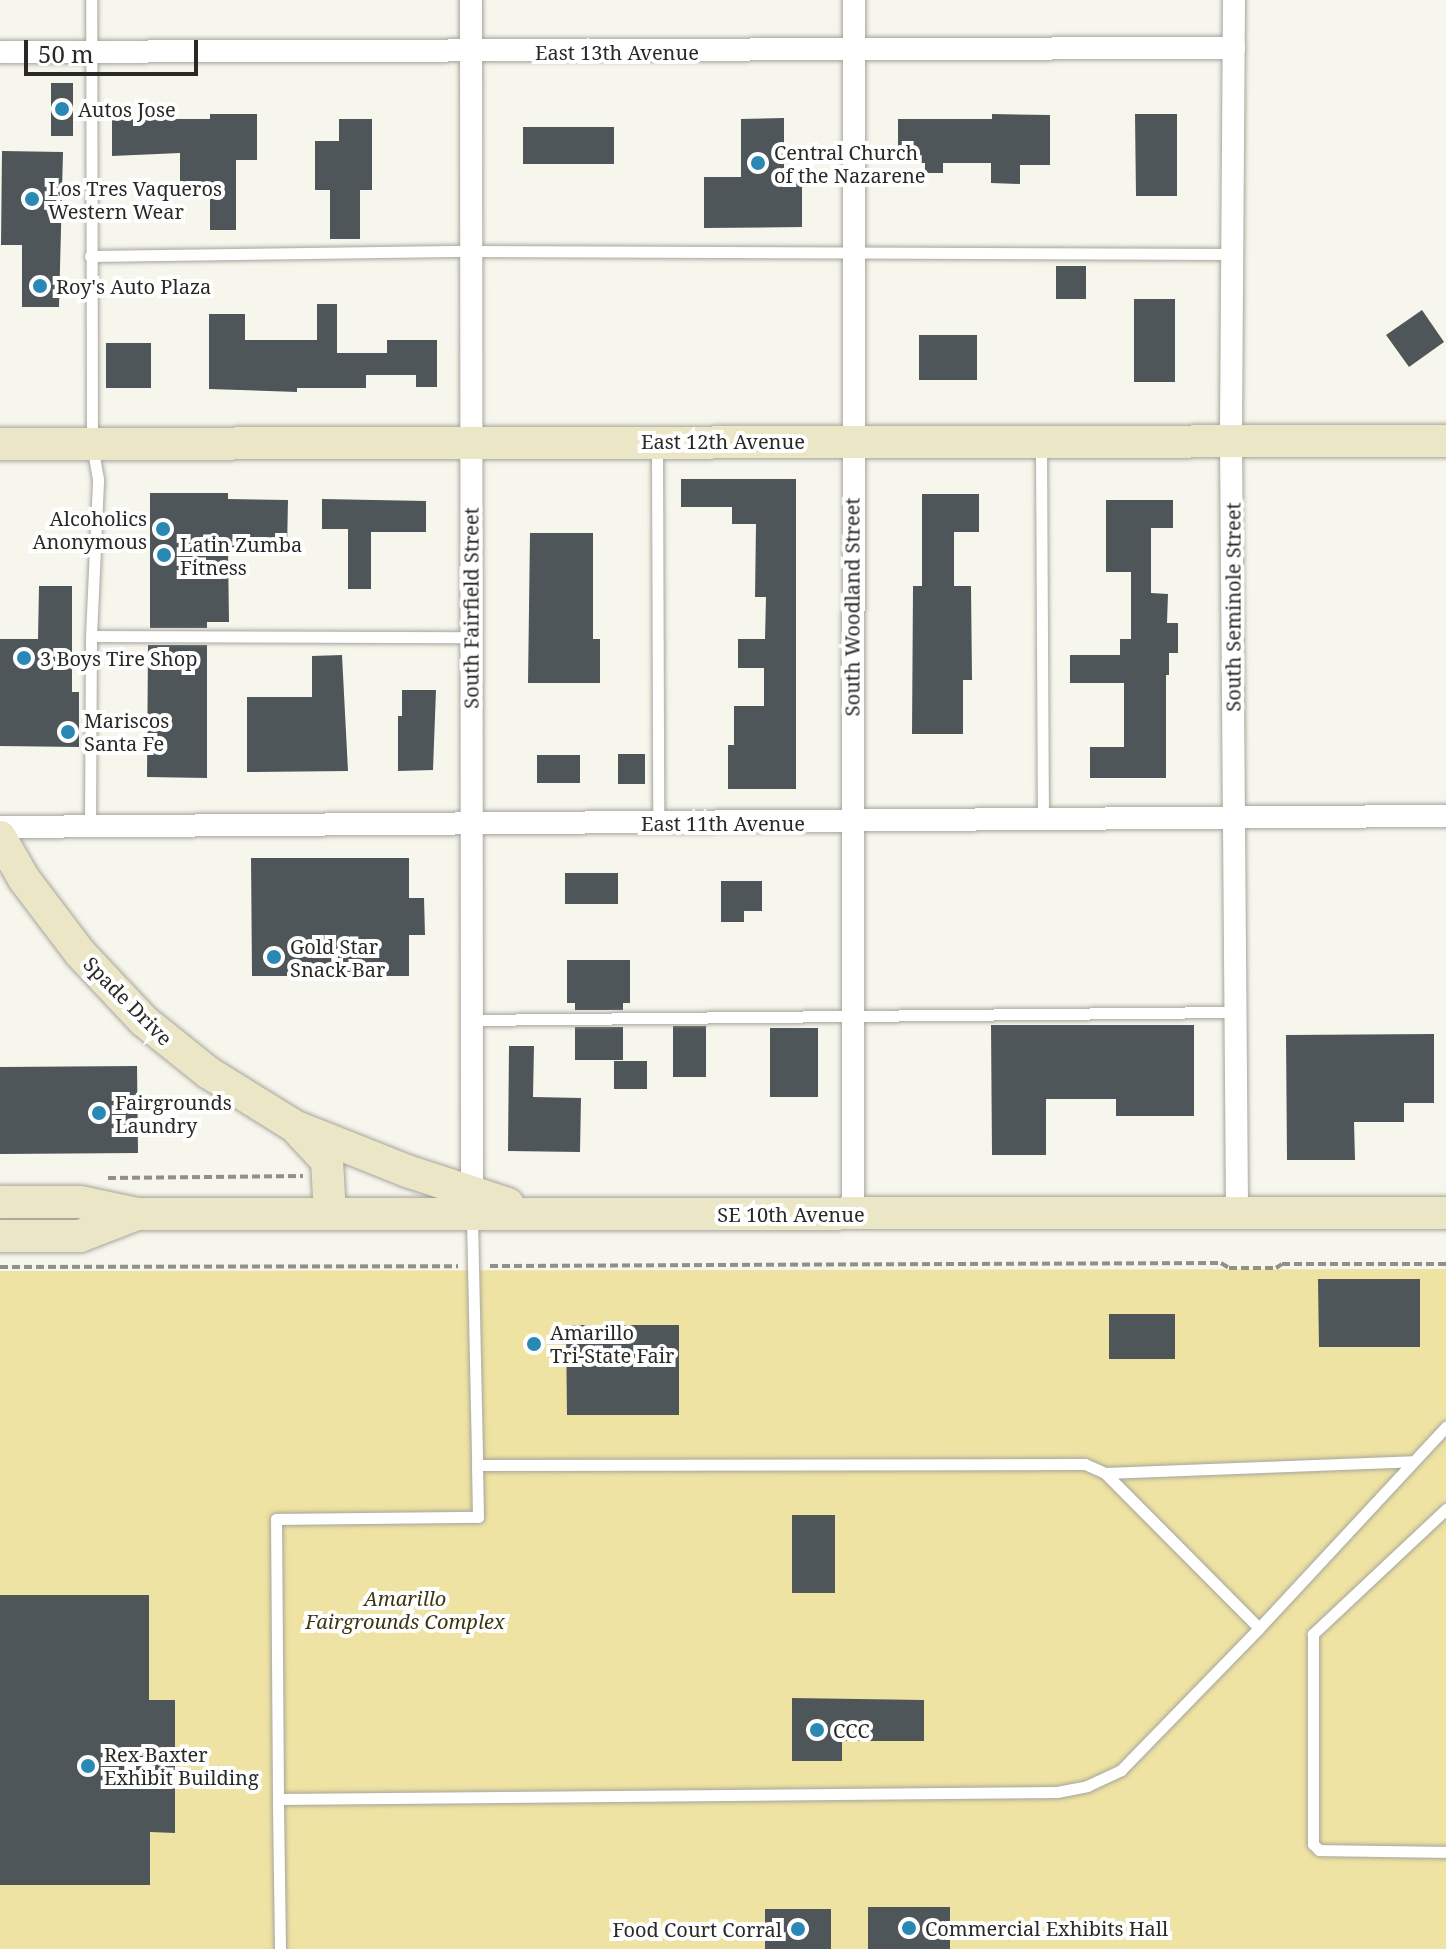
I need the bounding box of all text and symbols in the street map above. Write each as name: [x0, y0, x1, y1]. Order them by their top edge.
scale bar: [28, 24, 202, 74]
text: 50 m: [38, 37, 94, 70]
street label: East 13th Avenue: [535, 40, 699, 64]
place label: Autos Jose: [78, 97, 176, 121]
marker: Autos Jose: [53, 100, 71, 118]
place label: Central Church of the Nazarene: [774, 140, 925, 187]
marker: Central Church of the Nazarene: [749, 154, 767, 172]
place label: Los Tres Vaqueros Western Wear: [48, 176, 222, 223]
marker: Los Tres Vaqueros Western Wear: [23, 190, 41, 208]
place label: Roy's Auto Plaza: [56, 274, 211, 298]
marker: Roy's Auto Plaza: [31, 277, 49, 295]
street label: East 12th Avenue: [641, 429, 805, 453]
street label: South Woodland Street: [840, 498, 864, 716]
street label: South Seminole Street: [1221, 502, 1245, 712]
place label: Alcoholics Anonymous: [33, 506, 147, 553]
street label: South Fairfield Street: [459, 507, 483, 709]
marker: Alcoholics Anonymous: [154, 520, 172, 538]
place label: Latin Zumba Fitness: [180, 532, 302, 579]
marker: Latin Zumba Fitness: [155, 546, 173, 564]
place label: 3 Boys Tire Shop: [40, 646, 197, 670]
marker: 3 Boys Tire Shop: [15, 649, 33, 667]
place label: Mariscos Santa Fe: [84, 708, 169, 755]
marker: Mariscos Santa Fe: [59, 723, 77, 741]
street label: East 11th Avenue: [641, 811, 805, 835]
place label: Gold Star Snack Bar: [290, 934, 386, 981]
marker: Gold Star Snack Bar: [265, 948, 283, 966]
street label: Spade Drive: [79, 952, 177, 1050]
place label: Fairgrounds Laundry: [115, 1090, 232, 1137]
marker: Fairgrounds Laundry: [90, 1104, 108, 1122]
street label: SE 10th Avenue: [717, 1202, 865, 1226]
place label: Amarillo Tri-State Fair: [550, 1320, 674, 1367]
marker: Amarillo Tri-State Fair: [525, 1335, 543, 1353]
park label: Amarillo Fairgrounds Complex: [305, 1587, 505, 1634]
place label: CCC: [833, 1718, 870, 1742]
marker: CCC: [808, 1721, 826, 1739]
place label: Rex Baxter Exhibit Building: [104, 1742, 259, 1789]
marker: Rex Baxter Exhibit Building: [79, 1757, 97, 1775]
place label: Commercial Exhibits Hall: [925, 1916, 1168, 1940]
place label: Food Court Corral: [613, 1917, 782, 1941]
marker: Commercial Exhibits Hall: [900, 1919, 918, 1937]
marker: Food Court Corral: [789, 1920, 807, 1938]

